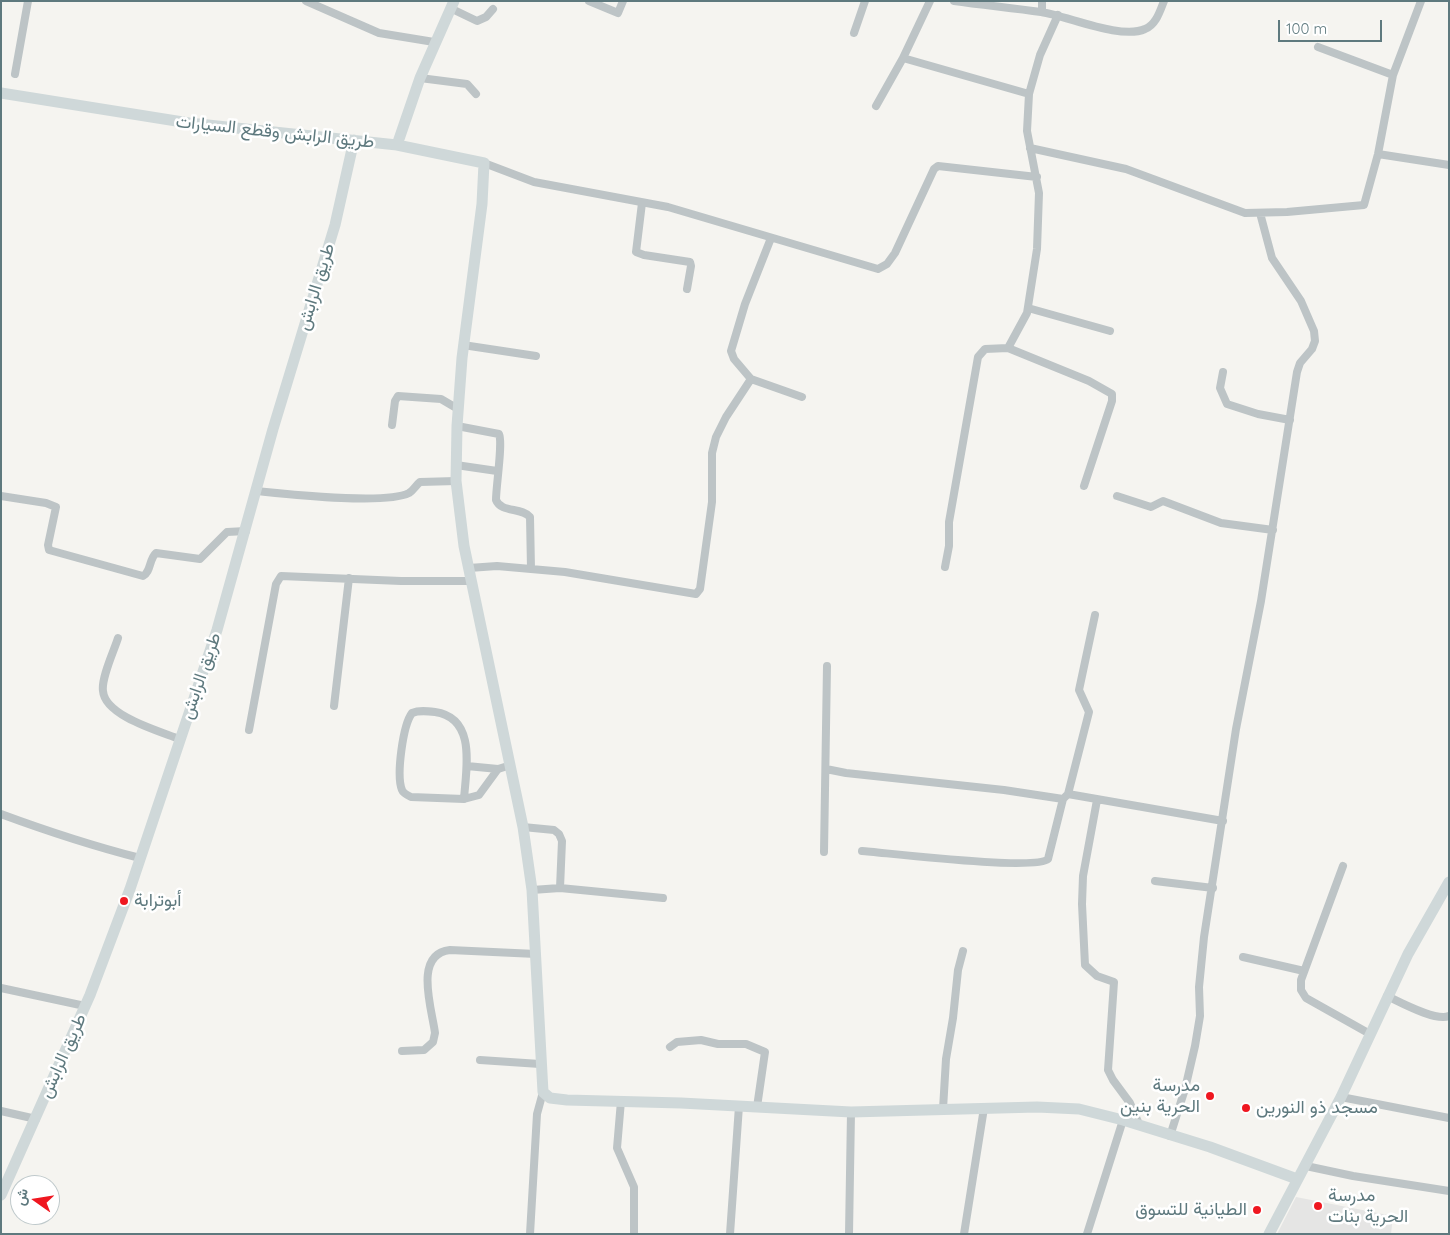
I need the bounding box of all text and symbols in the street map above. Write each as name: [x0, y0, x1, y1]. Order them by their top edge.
scale bar: [1280, 10, 1384, 42]
text: 100 m: [1286, 19, 1327, 38]
street label: طريق الرابش وقطع السيارات: [175, 111, 375, 153]
street label: طريق الرابش: [293, 241, 339, 333]
street label: طريق الرابش: [176, 630, 226, 722]
place label: أبوترابة: [134, 890, 182, 912]
marker: أبوترابة: [118, 895, 130, 907]
street label: طريق الرابش: [35, 1011, 91, 1101]
place label: مدرسة الحرية بنين: [1120, 1075, 1200, 1118]
marker: مدرسة الحرية بنين: [1204, 1090, 1216, 1102]
place label: مسجد ذو النورين: [1256, 1097, 1378, 1119]
marker: مسجد ذو النورين: [1240, 1102, 1252, 1114]
north arrow: [10, 1175, 60, 1225]
place label: مدرسة الحرية بنات: [1328, 1185, 1408, 1228]
text: ش: [11, 1187, 32, 1207]
place label: الطيانية للتسوق: [1135, 1199, 1247, 1221]
marker: مدرسة الحرية بنات: [1312, 1200, 1324, 1212]
marker: الطيانية للتسوق: [1251, 1204, 1263, 1216]

